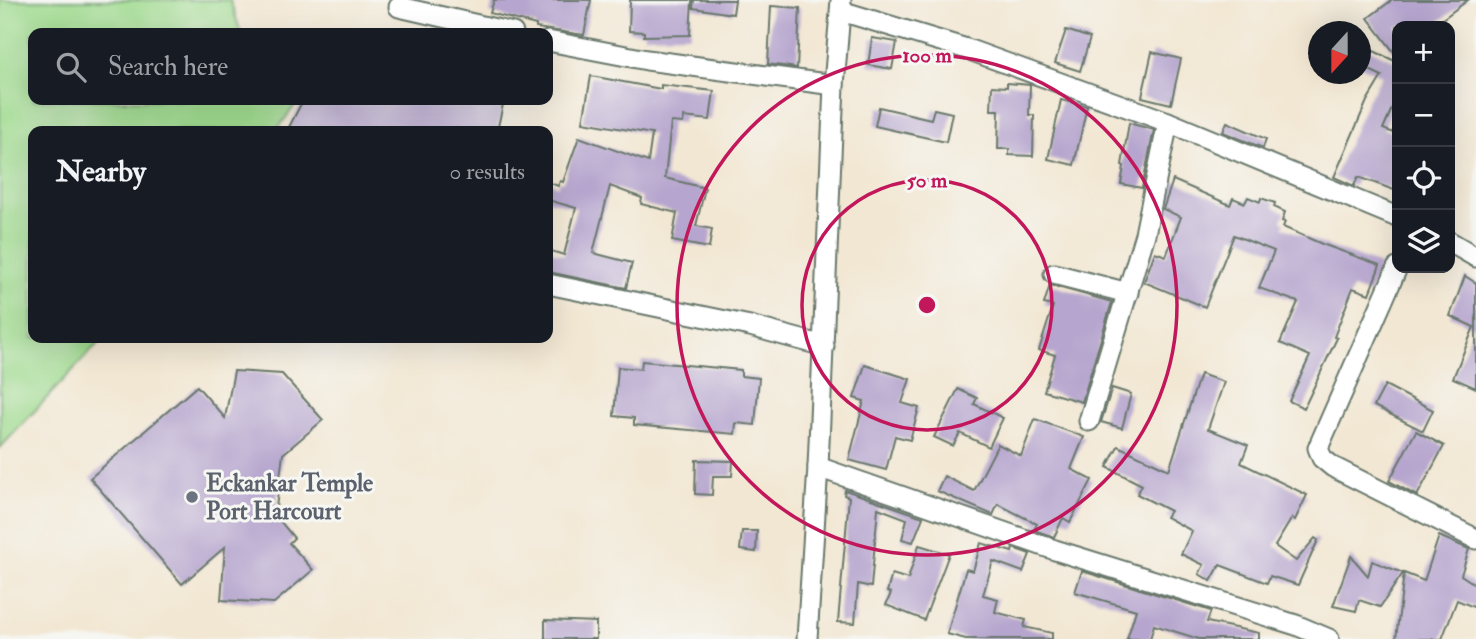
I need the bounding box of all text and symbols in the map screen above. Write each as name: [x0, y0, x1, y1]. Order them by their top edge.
north arrow: [1308, 21, 1371, 84]
map controls: [1392, 21, 1455, 273]
button: +: [1392, 21, 1455, 84]
search box: [28, 28, 553, 105]
text: 100 m: [902, 42, 953, 69]
icon: search: [52, 48, 90, 86]
text: Search here: [108, 51, 228, 83]
button: −: [1392, 84, 1455, 147]
button: locate: [1392, 147, 1455, 210]
text: Nearby: [56, 153, 146, 190]
text: 0 results: [449, 157, 525, 186]
text: 50 m: [907, 167, 948, 194]
button: layers: [1392, 210, 1455, 273]
centre of rings: [915, 293, 939, 317]
place label: Eckankar Temple Port Harcourt: [206, 468, 373, 527]
marker: Eckankar Temple Port Harcourt: [184, 489, 200, 505]

